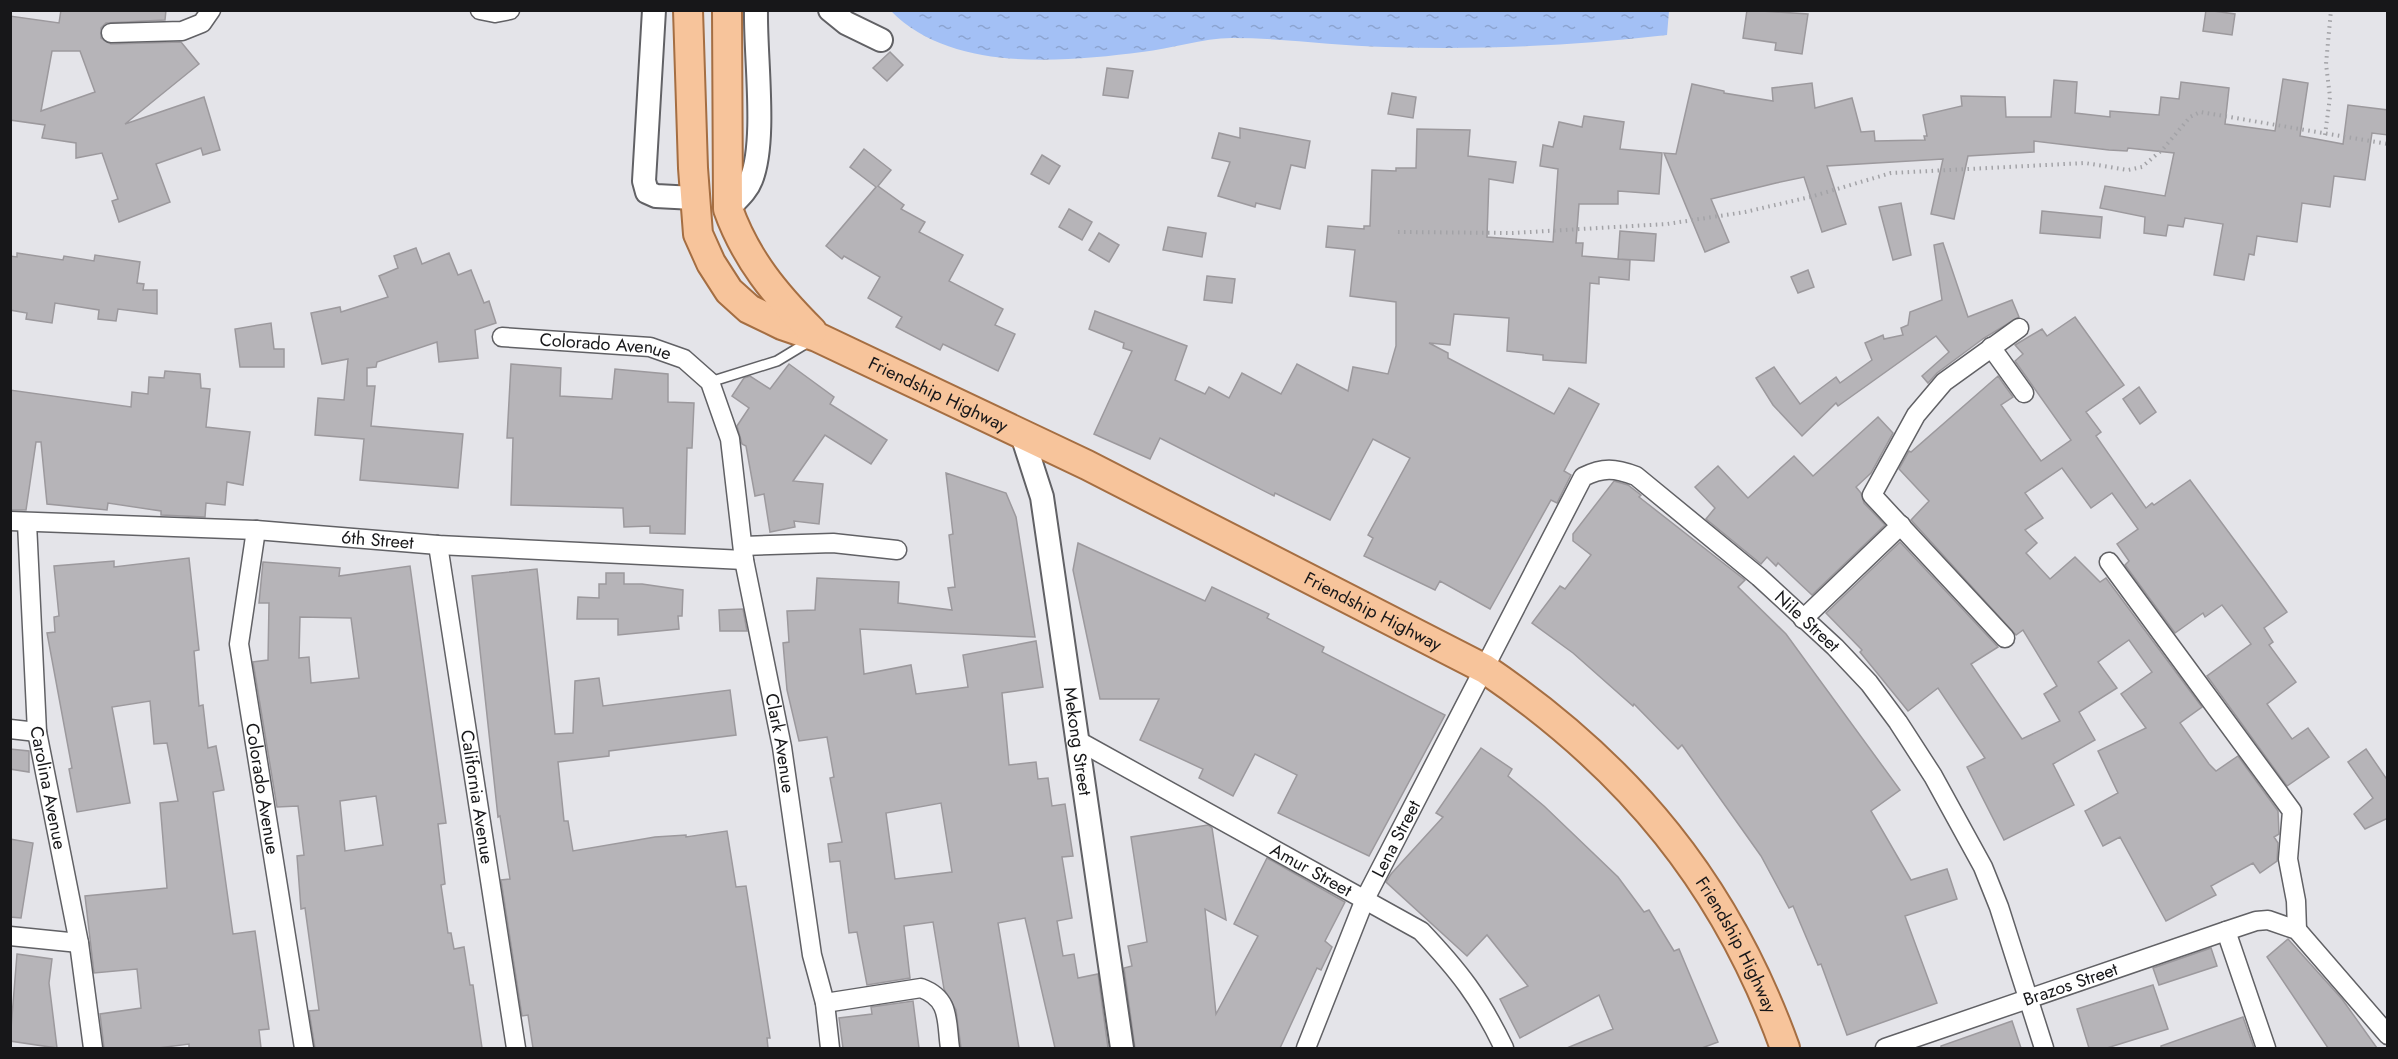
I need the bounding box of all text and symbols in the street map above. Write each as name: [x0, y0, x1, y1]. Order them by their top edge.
street label: Colorado Avenue: [539, 327, 675, 367]
street label: Friendship Highway: [864, 350, 1012, 439]
street label: 6th Street: [340, 524, 415, 556]
street label: Friendship Highway: [1300, 565, 1446, 658]
street label: Nile Street: [1769, 585, 1847, 658]
street label: Mekong Street: [1057, 685, 1098, 798]
street label: Clark Avenue: [758, 691, 801, 795]
street label: Colorado Avenue: [239, 721, 286, 856]
street label: Carolina Avenue: [23, 724, 73, 852]
street label: California Avenue: [454, 728, 500, 866]
street label: Lena Street: [1365, 795, 1427, 882]
street label: Amur Street: [1265, 837, 1357, 904]
street label: Friendship Highway: [1689, 872, 1783, 1017]
street label: Brazos Street: [2020, 956, 2122, 1013]

